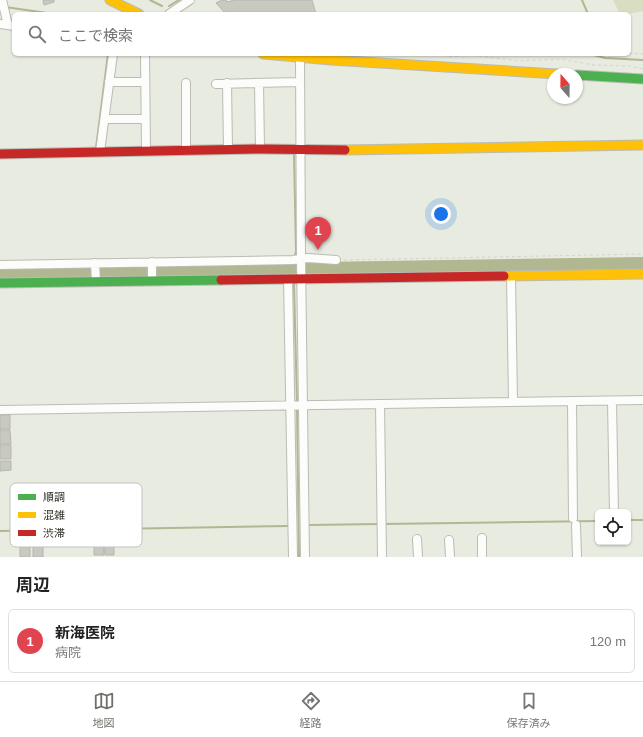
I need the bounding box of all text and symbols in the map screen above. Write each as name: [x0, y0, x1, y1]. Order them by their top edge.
search box: [12, 12, 631, 56]
icon: search: [26, 23, 48, 45]
text: ここで検索: [58, 27, 133, 44]
north arrow: [547, 68, 583, 104]
your location: [431, 204, 451, 224]
pin: 1: [305, 217, 331, 250]
legend: [10, 483, 142, 547]
text: 順調: [43, 491, 65, 503]
text: 混雑: [43, 509, 65, 521]
map controls: [595, 509, 631, 545]
button: locate: [595, 509, 631, 545]
text: 渋滞: [43, 527, 65, 539]
text: 周辺: [16, 576, 50, 595]
text: 新海医院: [55, 624, 115, 641]
text: 1: [26, 634, 34, 649]
text: 120 m: [590, 634, 626, 649]
text: 病院: [55, 645, 81, 660]
tab: 地図: [93, 690, 115, 730]
tab: 経路: [300, 690, 322, 730]
tab: 保存済み: [507, 690, 551, 730]

